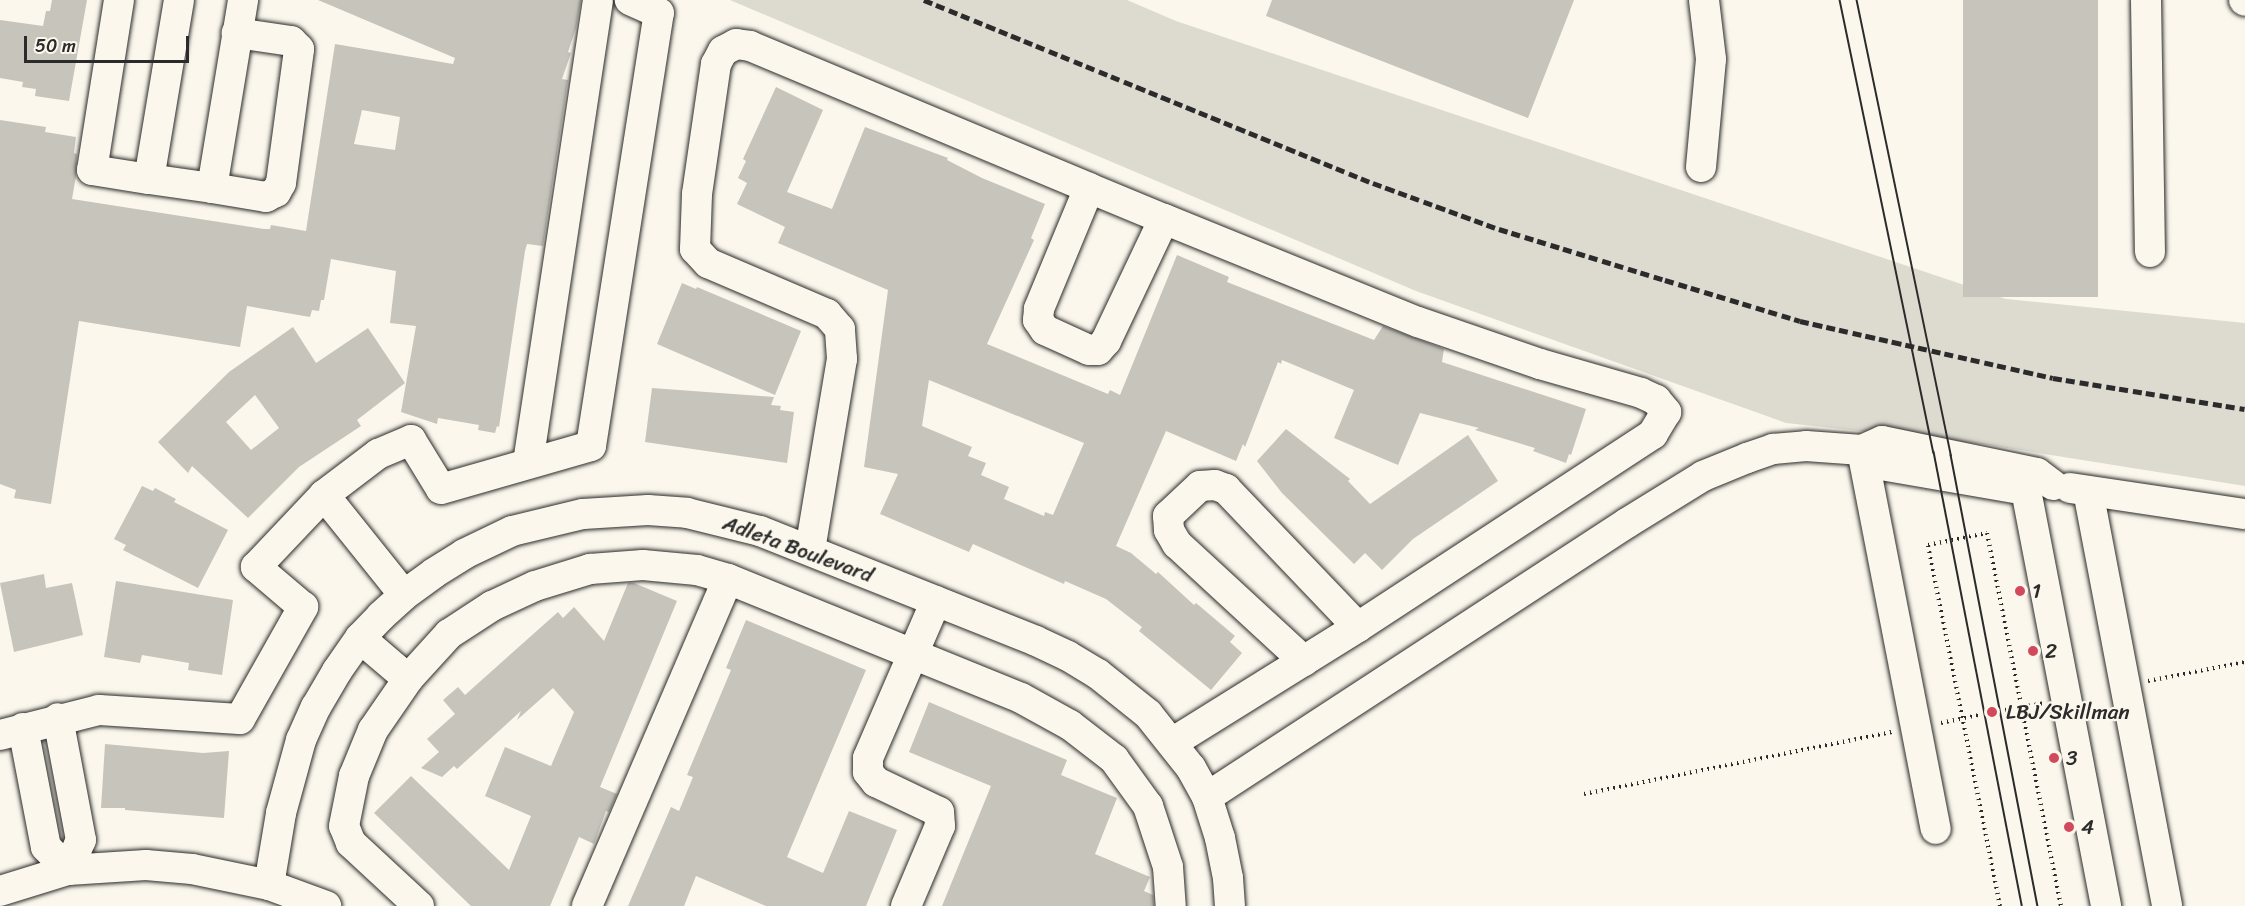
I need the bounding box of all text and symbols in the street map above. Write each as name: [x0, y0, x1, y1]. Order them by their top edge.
scale bar: [27, 24, 192, 62]
text: 50 m: [35, 30, 76, 62]
street label: Adleta Boulevard: [720, 510, 876, 588]
place label: 1: [2032, 578, 2041, 604]
marker: 1: [2013, 584, 2027, 598]
place label: 2: [2045, 638, 2057, 664]
marker: 2: [2026, 644, 2040, 658]
place label: LBJ/Skillman: [2006, 699, 2130, 725]
marker: LBJ/Skillman: [1983, 703, 2001, 721]
place label: 3: [2066, 745, 2078, 771]
marker: 3: [2047, 751, 2061, 765]
place label: 4: [2081, 814, 2094, 840]
marker: 4: [2062, 820, 2076, 834]

